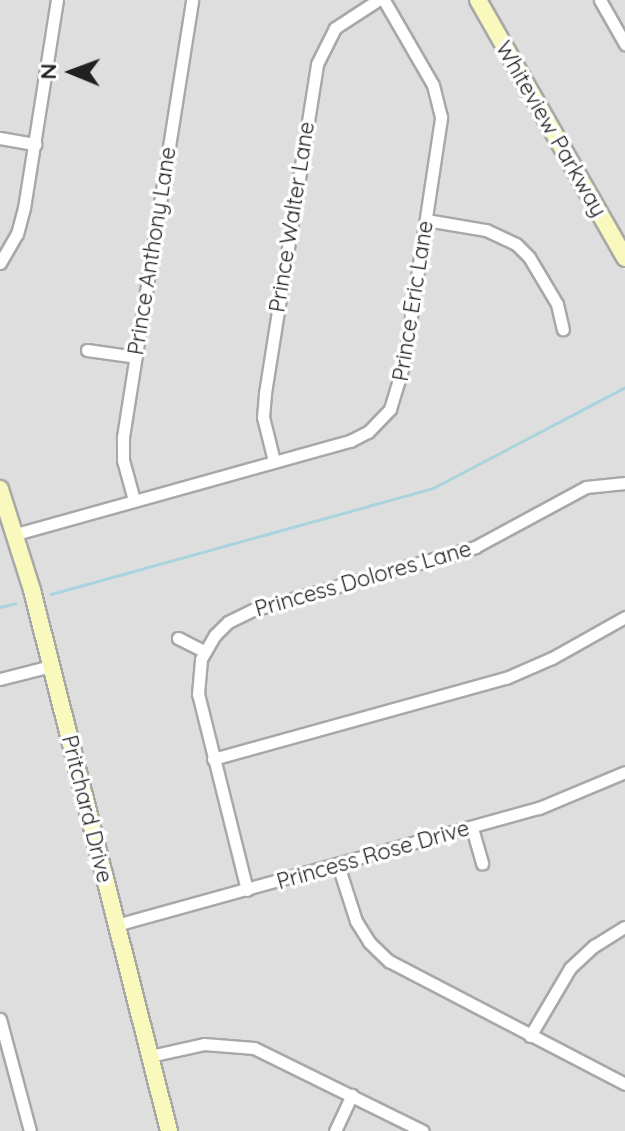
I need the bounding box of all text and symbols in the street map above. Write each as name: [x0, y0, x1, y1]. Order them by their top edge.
north arrow: [32, 32, 112, 112]
street label: Whiteview Parkway: [490, 36, 612, 222]
text: N: [34, 63, 62, 80]
street label: Prince Walter Lane: [264, 120, 320, 314]
street label: Prince Anthony Lane: [123, 145, 181, 357]
street label: Prince Eric Lane: [387, 219, 439, 383]
street label: Princess Dolores Lane: [252, 535, 474, 623]
street label: Pritchard Drive: [56, 732, 118, 886]
street label: Princess Rose Drive: [274, 815, 472, 895]

